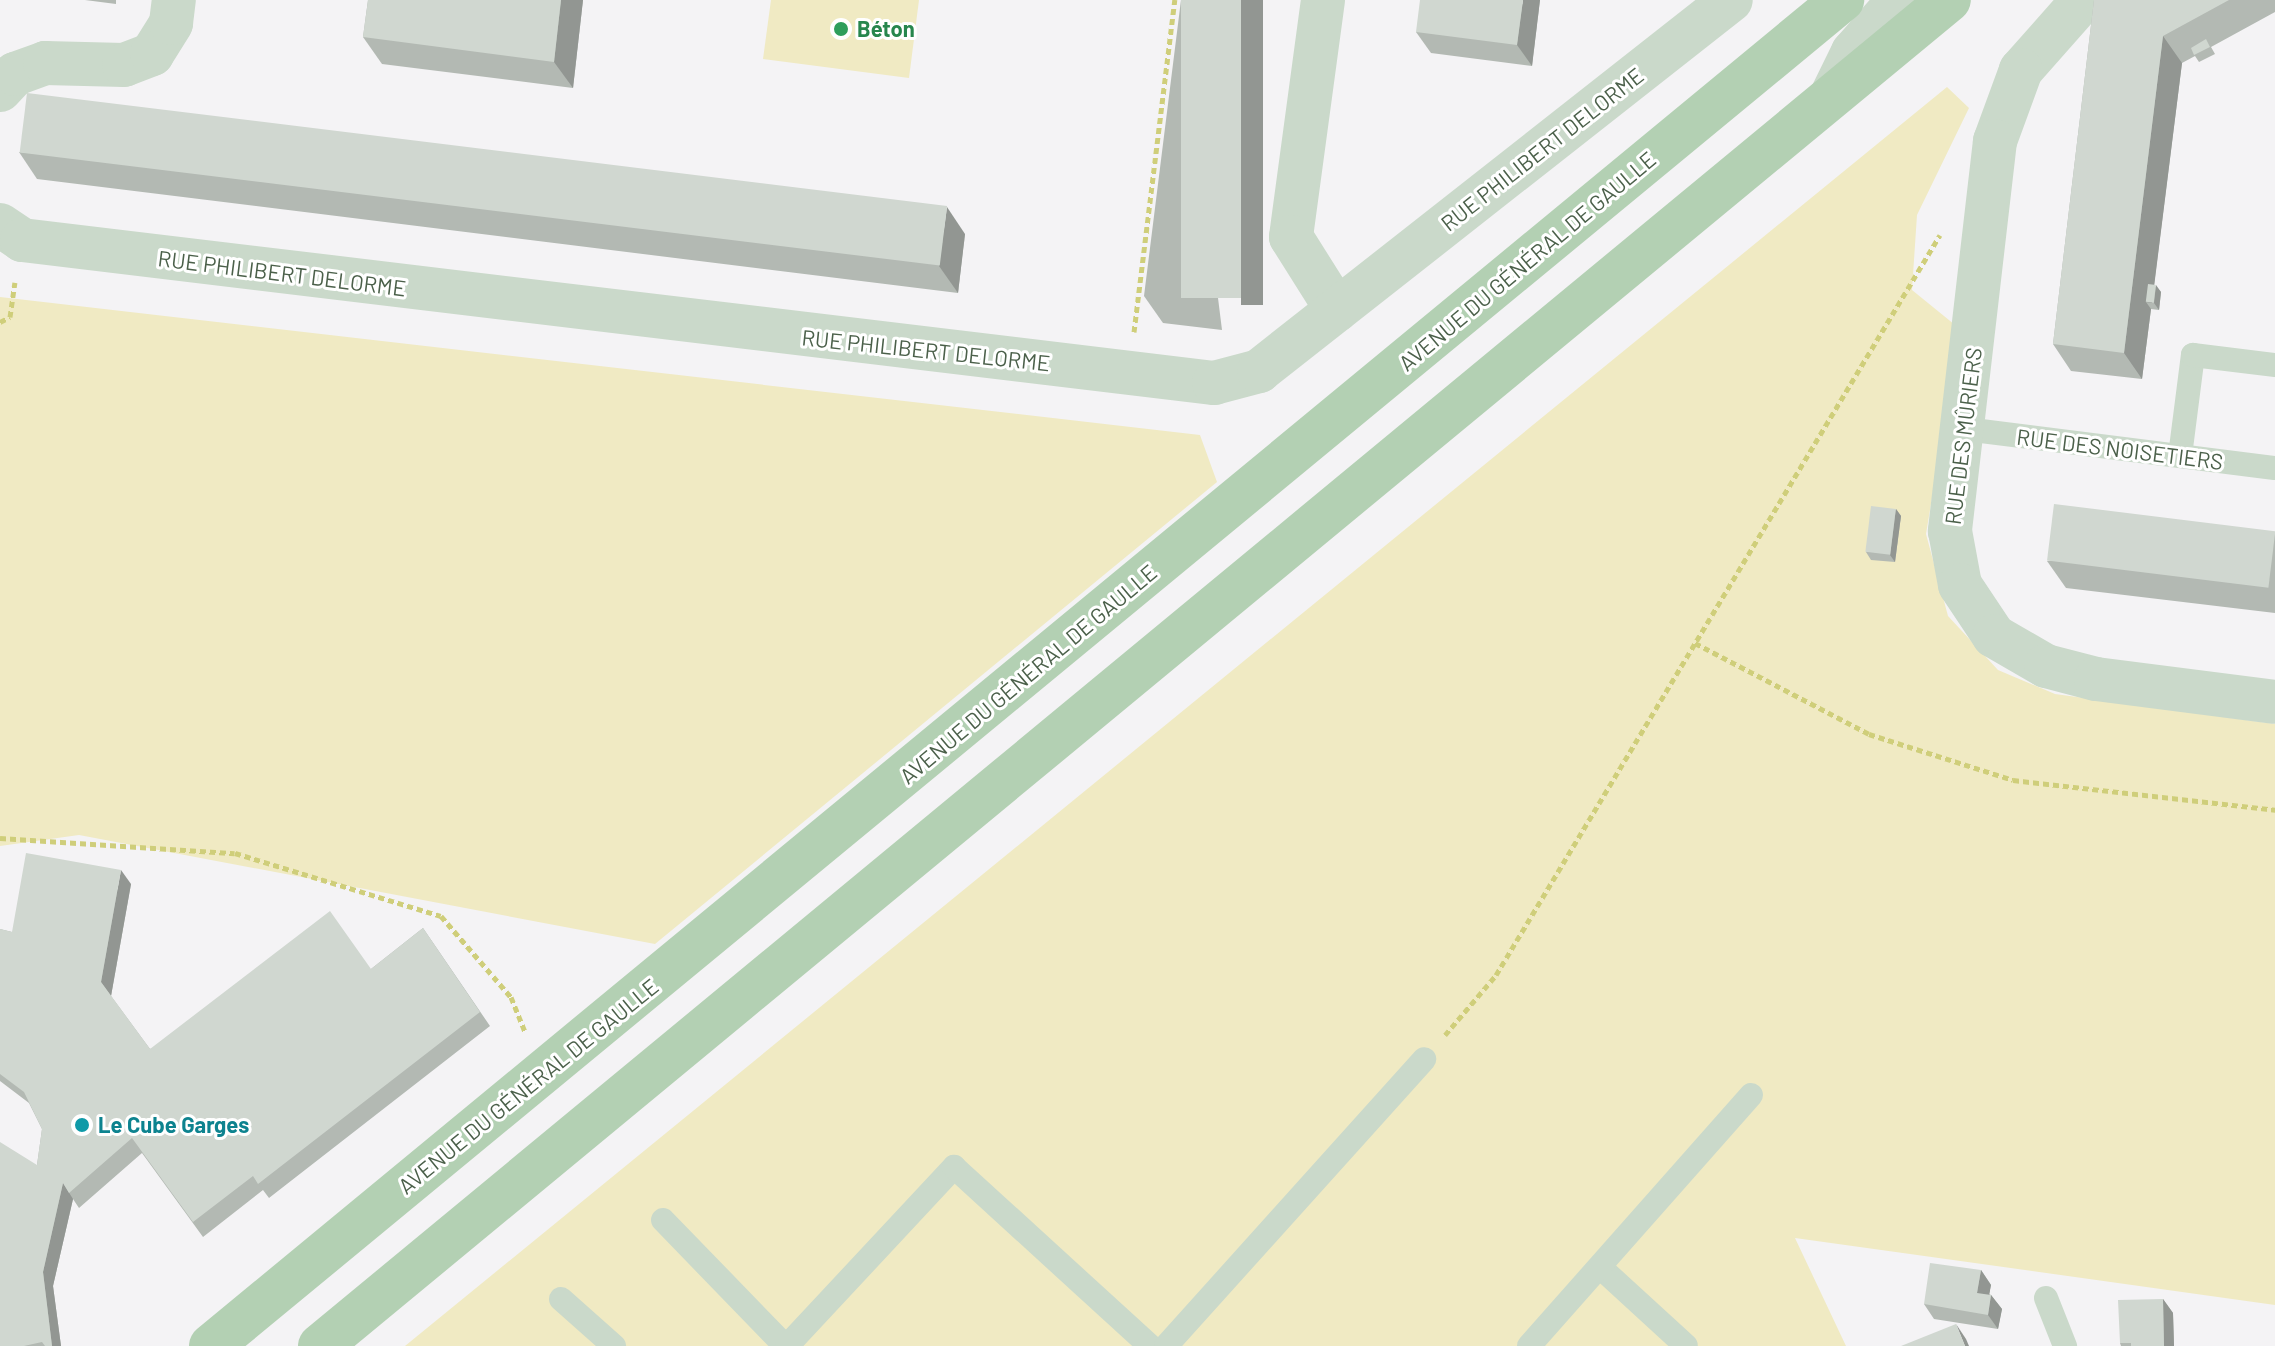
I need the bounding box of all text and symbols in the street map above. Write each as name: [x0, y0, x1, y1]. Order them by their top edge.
place label: Béton: [857, 16, 915, 42]
marker: Béton: [832, 20, 850, 38]
street label: RUE PHILIBERT DELORME: [1435, 62, 1649, 236]
street label: AVENUE DU GÉNÉRAL DE GAULLE: [1393, 146, 1661, 376]
street label: RUE PHILIBERT DELORME: [156, 245, 408, 301]
street label: RUE PHILIBERT DELORME: [800, 324, 1052, 376]
street label: RUE DES MÛRIERS: [1939, 346, 1987, 526]
street label: RUE DES NOISETIERS: [2015, 423, 2225, 475]
street label: AVENUE DU GÉNÉRAL DE GAULLE: [894, 559, 1162, 789]
street label: AVENUE DU GÉNÉRAL DE GAULLE: [393, 973, 663, 1199]
place label: Le Cube Garges: [98, 1112, 249, 1138]
marker: Le Cube Garges: [73, 1116, 91, 1134]

